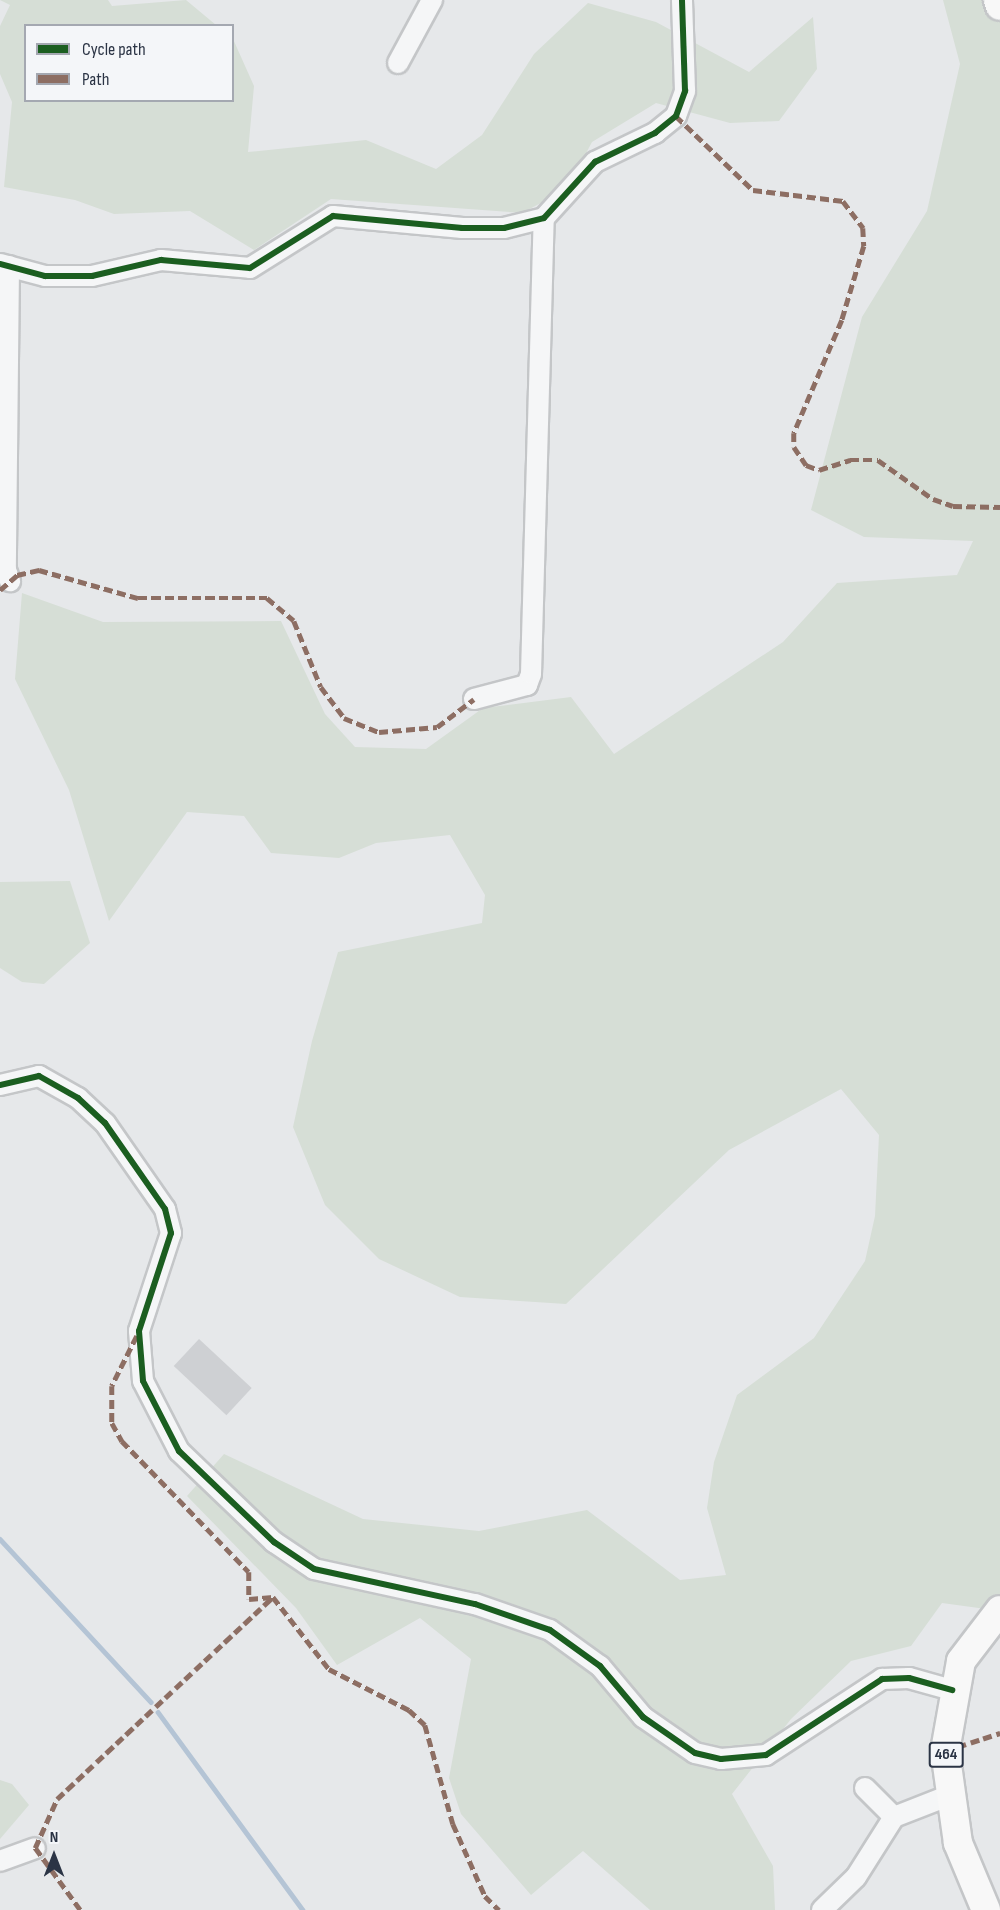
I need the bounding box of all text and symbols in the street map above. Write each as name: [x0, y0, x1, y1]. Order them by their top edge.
legend: [24, 24, 234, 102]
text: Cycle path: [82, 39, 146, 60]
text: Path: [82, 69, 110, 90]
road number: 464: [928, 1742, 964, 1768]
north arrow: [24, 1826, 84, 1886]
text: N: [50, 1828, 58, 1847]

